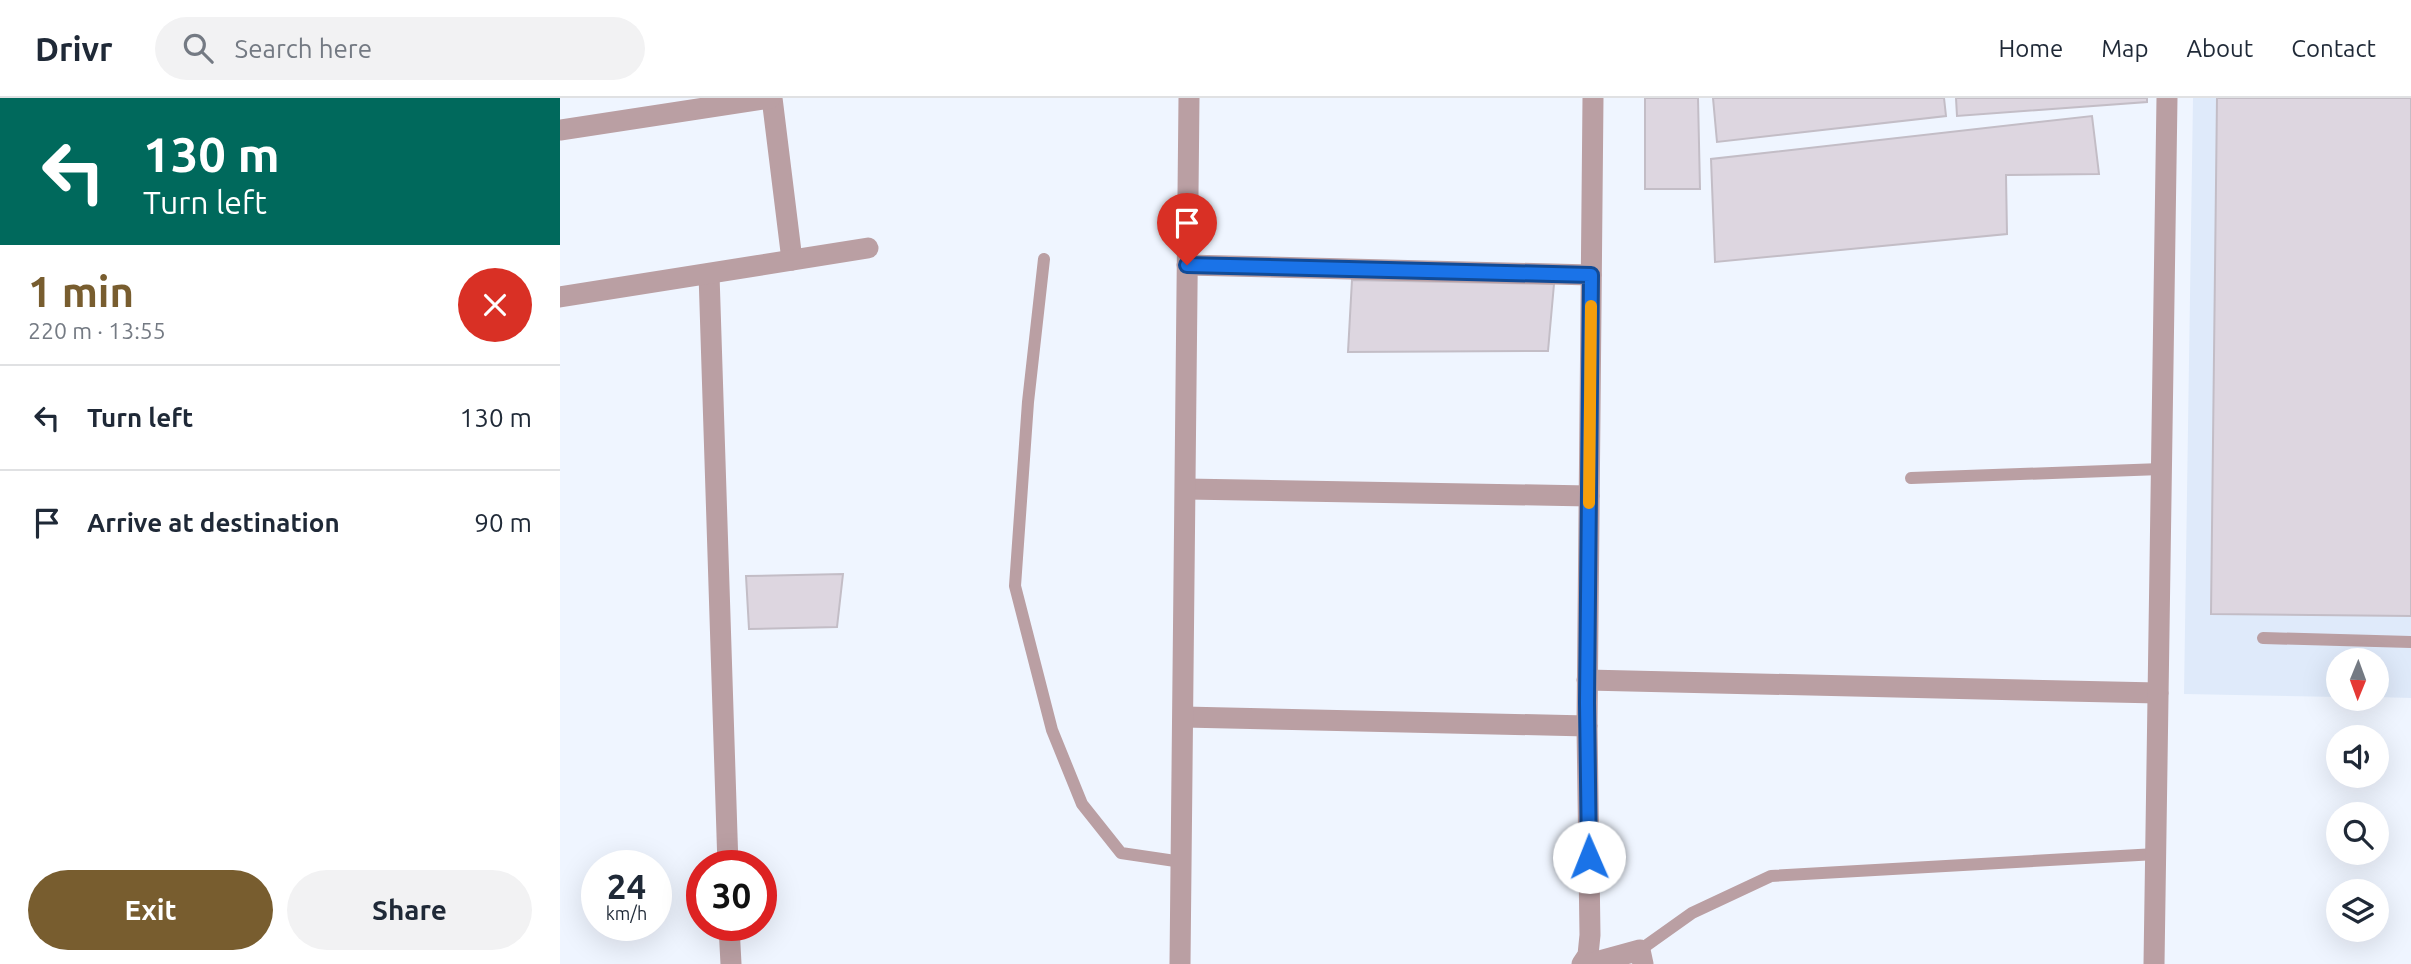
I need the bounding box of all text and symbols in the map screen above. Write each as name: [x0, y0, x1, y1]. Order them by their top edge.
search box: [155, 17, 645, 80]
icon: search: [179, 29, 217, 67]
text: Drivr: [35, 30, 113, 67]
text: Search here: [235, 34, 372, 63]
text: Home: [1998, 35, 2063, 62]
text: Map: [2101, 35, 2148, 62]
text: About: [2186, 35, 2253, 62]
text: Contact: [2291, 35, 2376, 62]
icon: left: [28, 126, 119, 217]
text: 130 m: [143, 126, 280, 181]
text: Turn left: [143, 184, 267, 220]
pin: [1157, 193, 1217, 265]
icon: arrive: [1168, 204, 1206, 242]
text: 1 min: [28, 268, 134, 315]
button: close: [458, 268, 532, 342]
text: 220 m · 13:55: [28, 318, 166, 343]
icon: left: [28, 399, 66, 437]
text: Turn left: [87, 403, 193, 432]
text: 130 m: [460, 403, 532, 432]
icon: arrive: [28, 504, 66, 542]
text: Arrive at destination: [87, 508, 340, 537]
text: 90 m: [474, 508, 532, 537]
north arrow: [2326, 648, 2389, 710]
map controls: [2326, 648, 2389, 942]
button: sound: [2326, 725, 2389, 788]
button: search: [2326, 802, 2389, 865]
position arrow: [1552, 820, 1626, 894]
speed limit sign: 30: [686, 850, 777, 941]
text: 24: [607, 866, 646, 906]
button: Exit: [28, 870, 273, 950]
button: Share: [287, 870, 532, 950]
button: layers: [2326, 879, 2389, 942]
text: km/h: [606, 903, 647, 923]

